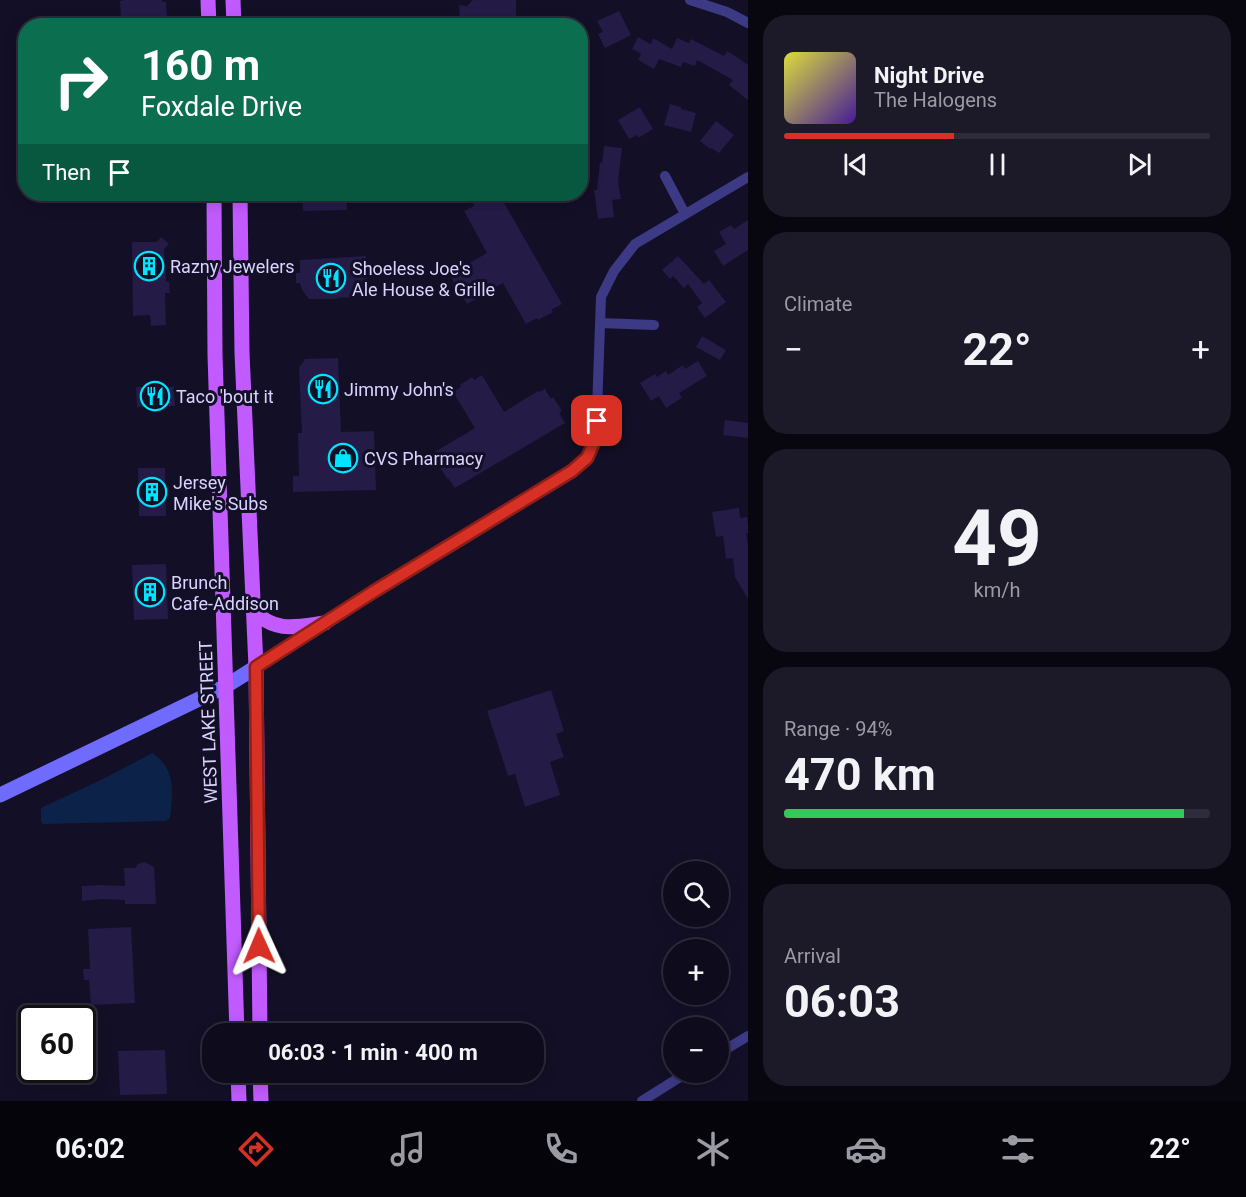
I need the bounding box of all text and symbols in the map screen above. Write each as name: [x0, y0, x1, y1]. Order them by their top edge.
text: 160 m: [141, 41, 260, 90]
icon: right: [42, 42, 120, 120]
text: Night Drive: [874, 63, 984, 88]
text: The Halogens: [874, 88, 997, 112]
text: Foxdale Drive: [141, 91, 302, 123]
icon: previous: [839, 148, 872, 181]
icon: pause: [981, 148, 1014, 181]
icon: next: [1123, 148, 1156, 181]
icon: arrive: [103, 156, 136, 189]
text: Then: [42, 160, 91, 185]
building icon: Razny Jewelers: [133, 250, 165, 282]
place label: Razny Jewelers: [170, 256, 295, 277]
place label: Shoeless Joe's Ale House & Grille: [352, 258, 495, 300]
restaurant icon: Shoeless Joe's Ale House & Grille: [315, 262, 347, 294]
text: Climate: [784, 292, 852, 316]
text: 22°: [962, 323, 1032, 376]
text: −: [784, 330, 803, 369]
text: +: [1191, 330, 1210, 369]
restaurant icon: Jimmy John's: [307, 373, 339, 405]
place label: Jimmy John's: [344, 379, 454, 400]
restaurant icon: Taco 'bout it: [139, 380, 171, 412]
place label: Taco 'bout it: [176, 386, 274, 407]
pin: [571, 395, 622, 446]
icon: arrive: [580, 404, 613, 437]
shop icon: CVS Pharmacy: [327, 442, 359, 474]
place label: CVS Pharmacy: [364, 448, 483, 469]
place label: Jersey Mike's Subs: [173, 472, 268, 514]
building icon: Jersey Mike's Subs: [136, 476, 168, 508]
text: 49: [952, 493, 1042, 584]
place label: Brunch Cafe-Addison: [171, 572, 279, 614]
building icon: Brunch Cafe-Addison: [134, 576, 166, 608]
text: km/h: [974, 578, 1020, 602]
street label: WEST LAKE STREET: [195, 640, 221, 804]
text: Range · 94%: [784, 717, 892, 741]
text: 470 km: [784, 748, 936, 801]
map controls: [663, 861, 729, 1083]
button: search: [663, 861, 729, 927]
position arrow: [227, 914, 291, 978]
button: +: [663, 939, 729, 1005]
text: Arrival: [784, 944, 841, 968]
text: 06:03: [784, 975, 900, 1028]
speed limit sign: 60: [18, 1005, 96, 1083]
button: −: [663, 1017, 729, 1083]
text: 06:03 · 1 min · 400 m: [268, 1040, 478, 1065]
icon: directions: [235, 1128, 277, 1170]
icon: music: [387, 1128, 429, 1170]
icon: phone: [540, 1128, 582, 1170]
icon: climate: [692, 1128, 734, 1170]
icon: car: [845, 1128, 887, 1170]
icon: filters: [997, 1128, 1039, 1170]
text: 06:02: [55, 1133, 125, 1165]
text: 22°: [1149, 1133, 1191, 1165]

